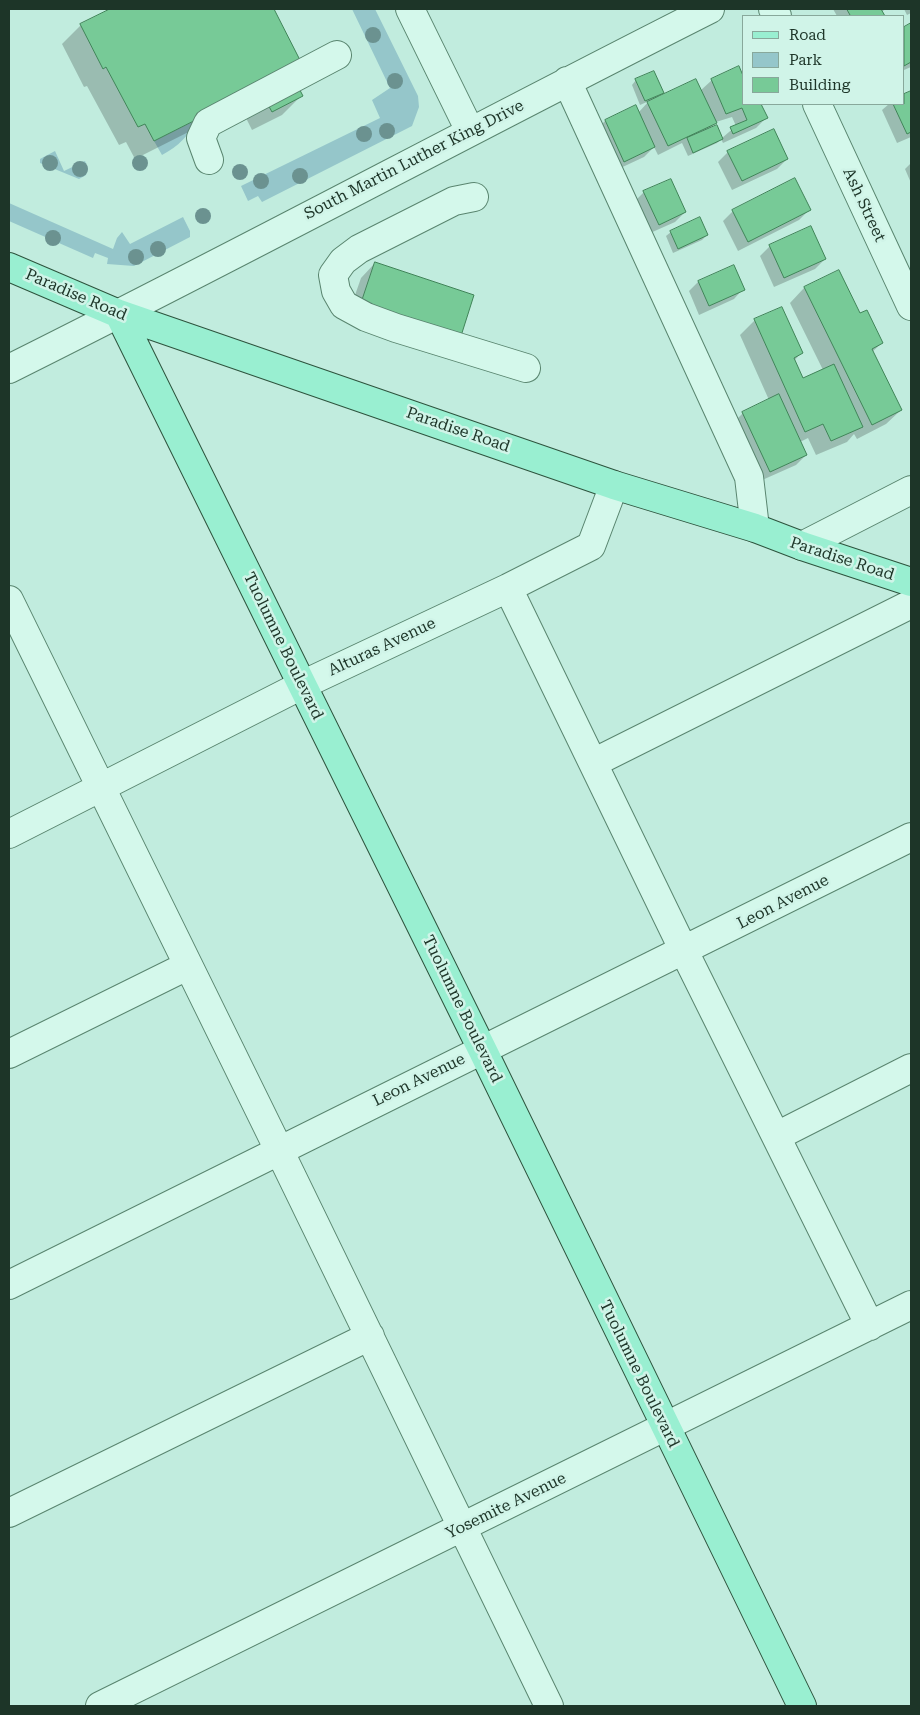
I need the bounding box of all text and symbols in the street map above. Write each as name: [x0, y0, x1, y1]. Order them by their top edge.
legend: [742, 15, 905, 105]
text: Road: [789, 26, 826, 44]
text: Park: [789, 51, 822, 69]
text: Building: [789, 76, 850, 94]
street label: South Martin Luther King Drive: [301, 96, 527, 224]
street label: Ash Street: [839, 165, 889, 245]
street label: Paradise Road: [22, 265, 130, 325]
street label: Paradise Road: [404, 403, 512, 457]
street label: Paradise Road: [787, 533, 897, 585]
street label: Tuolumne Boulevard: [239, 569, 327, 723]
street label: Alturas Avenue: [325, 614, 439, 680]
street label: Leon Avenue: [734, 871, 832, 933]
street label: Tuolumne Boulevard: [418, 932, 506, 1086]
street label: Leon Avenue: [370, 1049, 468, 1111]
street label: Tuolumne Boulevard: [595, 1297, 683, 1451]
street label: Yosemite Avenue: [443, 1469, 569, 1543]

